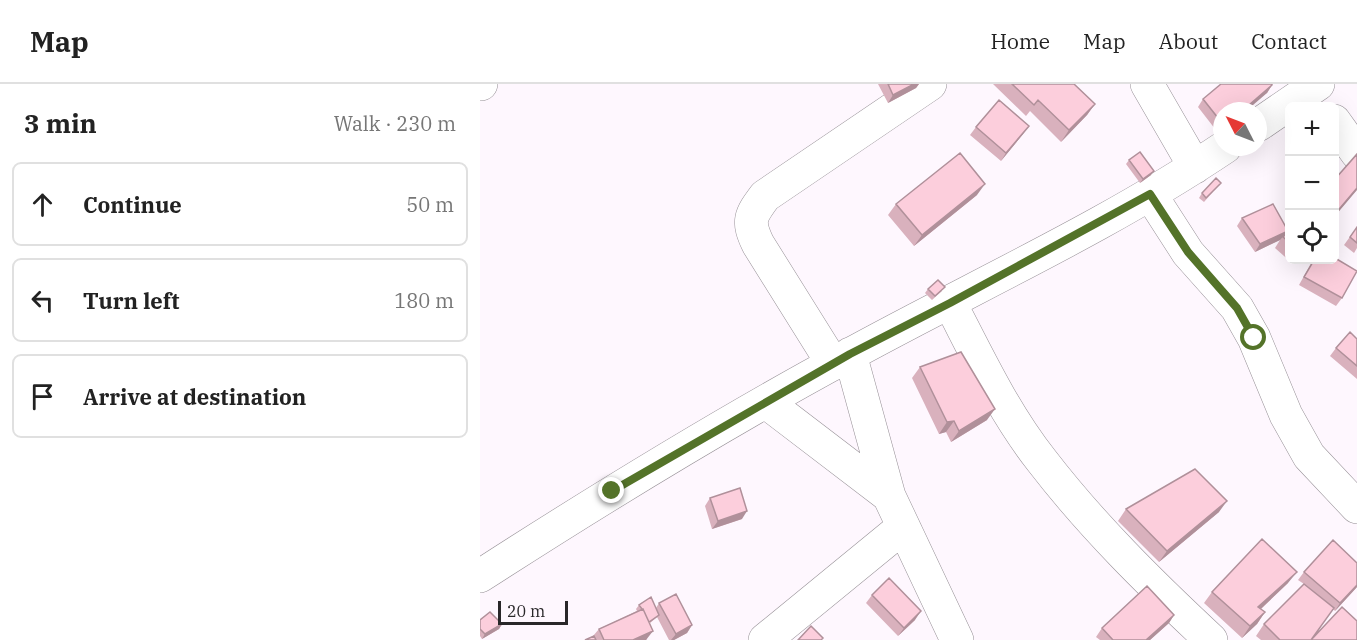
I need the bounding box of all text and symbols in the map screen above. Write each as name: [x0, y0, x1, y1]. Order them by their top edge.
text: Map: [30, 23, 89, 60]
text: Home: [990, 27, 1050, 55]
text: Map: [1083, 27, 1126, 55]
text: About: [1159, 27, 1218, 55]
text: Contact: [1251, 27, 1327, 55]
north arrow: [1213, 102, 1267, 156]
map controls: [1285, 102, 1339, 264]
button: +: [1285, 102, 1339, 156]
text: 3 min: [24, 106, 97, 140]
text: Walk · 230 m: [334, 110, 456, 137]
button: −: [1285, 156, 1339, 210]
icon: ahead: [26, 188, 59, 221]
text: Continue: [83, 190, 182, 219]
text: 50 m: [406, 191, 454, 218]
button: locate: [1285, 210, 1339, 264]
icon: left: [26, 284, 59, 317]
text: Turn left: [83, 286, 179, 315]
text: 180 m: [394, 287, 454, 314]
route start: [1240, 324, 1266, 350]
icon: arrive: [26, 380, 59, 413]
text: Arrive at destination: [83, 382, 306, 411]
route end: [598, 477, 624, 503]
scale bar: [498, 598, 568, 626]
text: 20 m: [507, 601, 545, 621]

